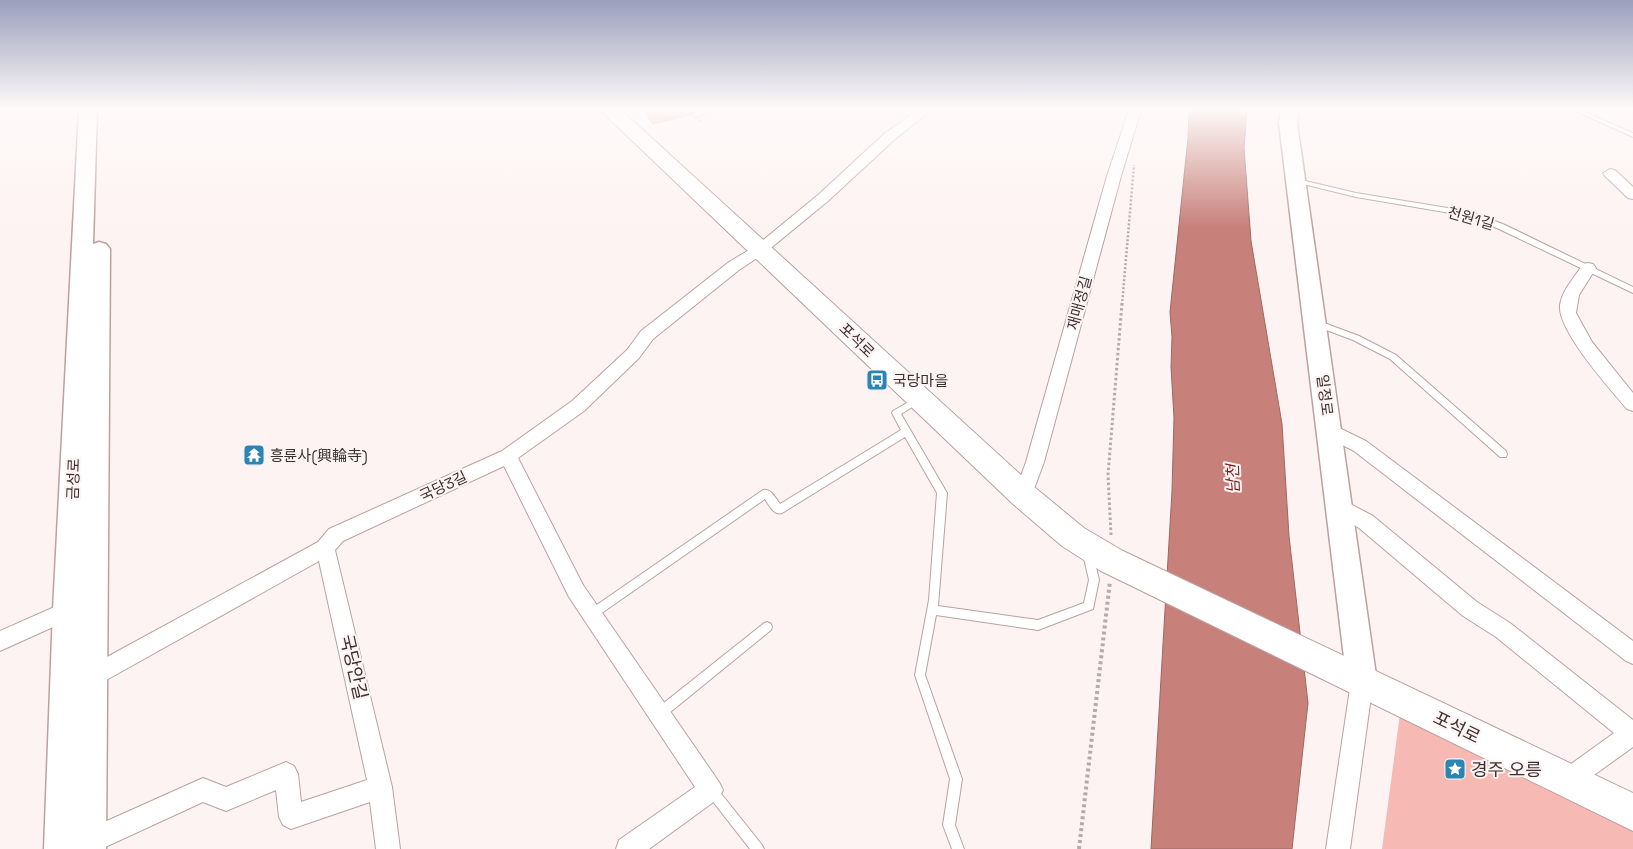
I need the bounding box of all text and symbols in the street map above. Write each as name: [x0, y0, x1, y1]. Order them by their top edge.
street label: 천원1길: [1445, 202, 1497, 234]
street label: 재매정길: [1063, 274, 1095, 332]
street label: 포석로: [836, 319, 878, 361]
bus stop icon: 국당마을: [865, 368, 889, 392]
place label: 국당마을: [893, 371, 948, 390]
street label: 일정로: [1313, 373, 1337, 417]
temple icon: 흥륜사(興輪寺): [242, 443, 266, 467]
place label: 흥륜사(興輪寺): [270, 446, 368, 466]
street label: 금성로: [63, 458, 83, 500]
water label: 남천: [1222, 462, 1244, 494]
street label: 국당3길: [416, 467, 470, 505]
street label: 국당안길: [335, 632, 373, 702]
street label: 포석로: [1430, 706, 1484, 748]
place icon: 경주 오릉: [1443, 757, 1467, 781]
place label: 경주 오릉: [1471, 758, 1542, 781]

